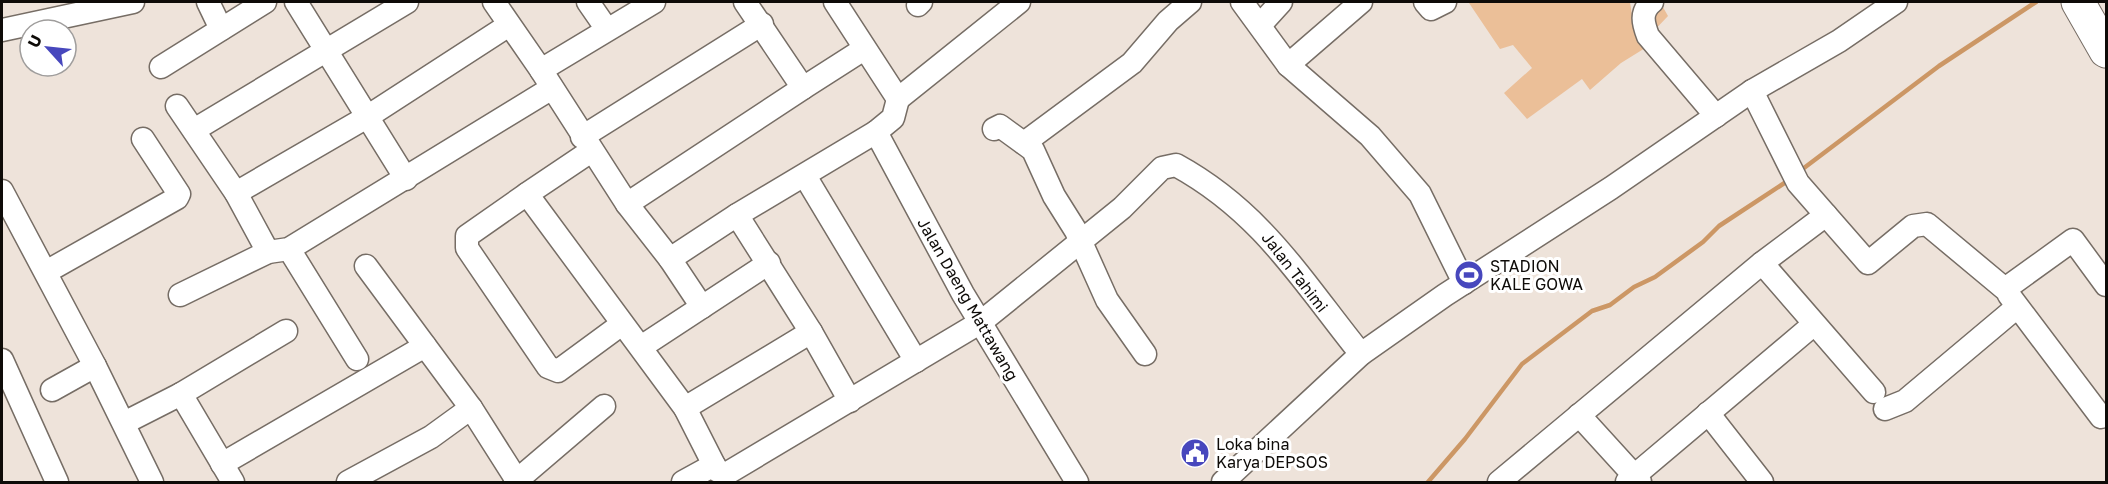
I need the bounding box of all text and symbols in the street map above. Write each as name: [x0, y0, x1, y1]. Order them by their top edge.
north arrow: [18, 18, 78, 78]
text: U: [23, 31, 46, 51]
street label: Jalan Daeng Mattawang: [913, 214, 1023, 384]
street label: Jalan Tahimi: [1258, 228, 1332, 316]
place label: STADION KALE GOWA: [1490, 256, 1583, 294]
sports icon: STADION KALE GOWA: [1453, 259, 1485, 291]
place label: Loka bina Karya DEPSOS: [1216, 434, 1328, 472]
public building icon: Loka bina Karya DEPSOS: [1179, 437, 1211, 469]

